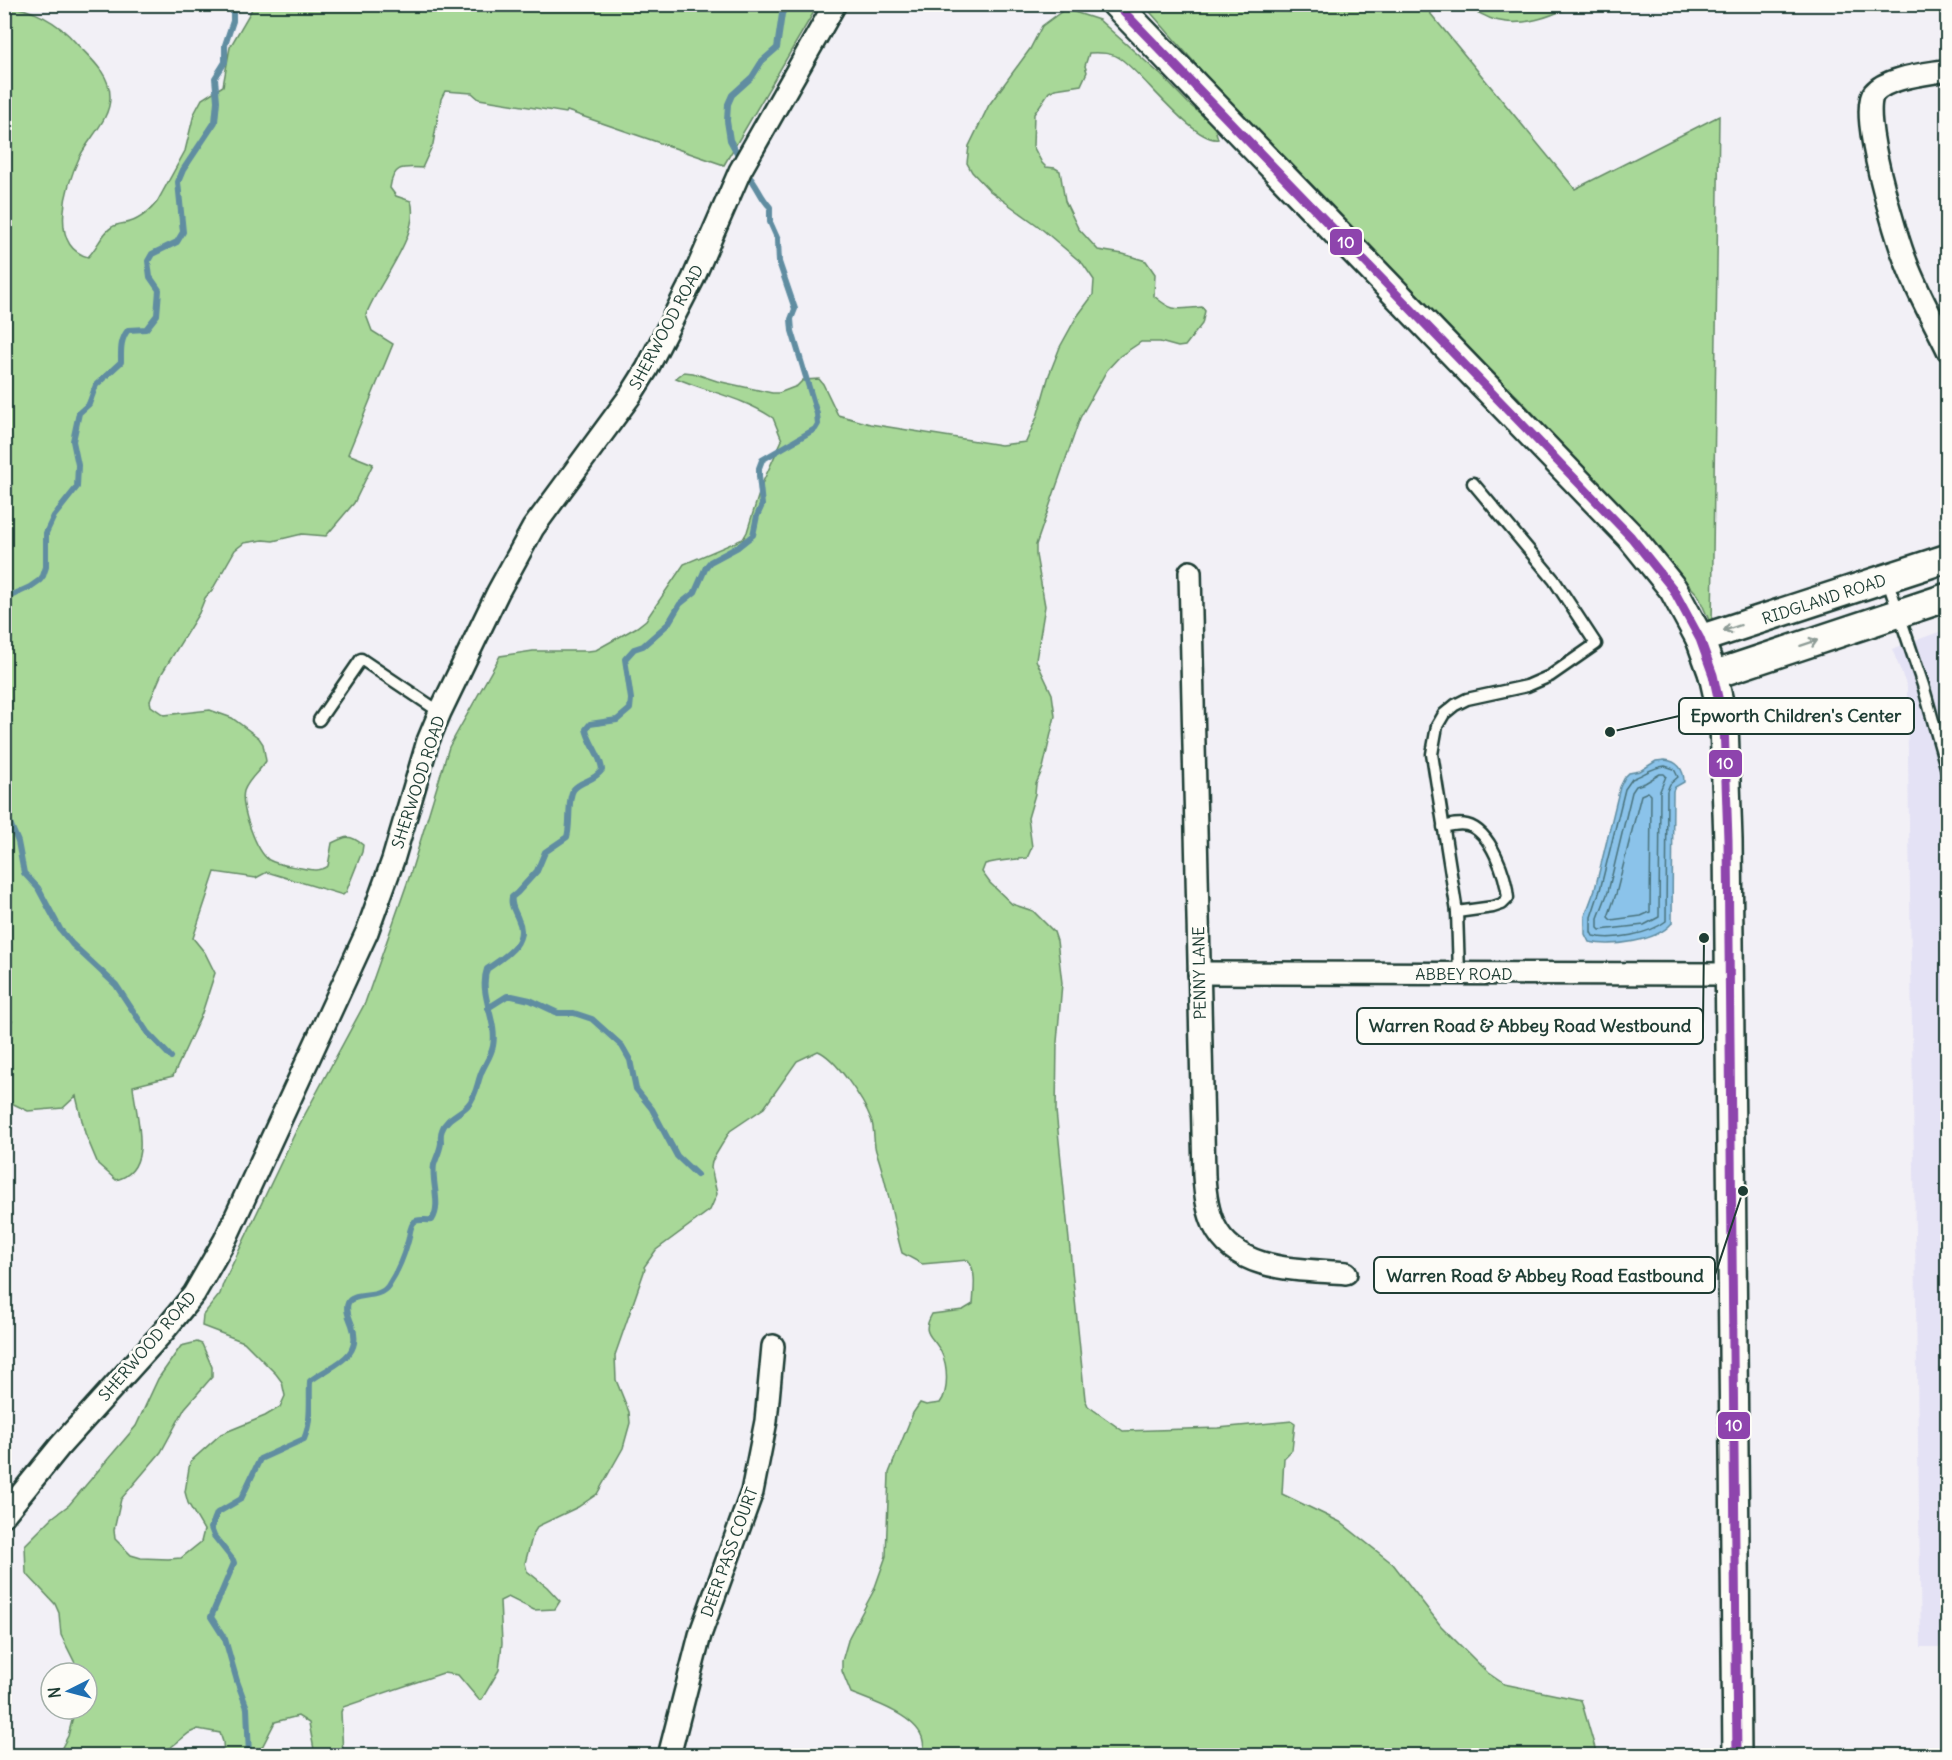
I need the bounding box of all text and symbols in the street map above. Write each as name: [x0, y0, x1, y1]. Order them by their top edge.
line badge: 10: [1329, 228, 1363, 256]
text: 10: [1338, 232, 1354, 252]
street label: SHERWOOD ROAD: [625, 261, 707, 393]
street label: RIDGLAND ROAD: [1759, 570, 1889, 628]
one-way arrow: [1723, 623, 1742, 634]
one-way arrow: [1799, 637, 1818, 648]
callout: Epworth Children's Center: [1679, 698, 1914, 734]
text: Epworth Children's Center: [1691, 704, 1902, 727]
street label: SHERWOOD ROAD: [387, 713, 449, 851]
line badge: 10: [1708, 749, 1743, 778]
text: 10: [1717, 753, 1733, 773]
street label: PENNY LANE: [1188, 926, 1210, 1020]
street label: ABBEY ROAD: [1415, 964, 1513, 984]
callout: Warren Road & Abbey Road Westbound: [1357, 1008, 1703, 1044]
text: Warren Road & Abbey Road Westbound: [1369, 1014, 1692, 1037]
callout: Warren Road & Abbey Road Eastbound: [1374, 1257, 1715, 1293]
text: Warren Road & Abbey Road Eastbound: [1386, 1264, 1704, 1287]
street label: SHERWOOD ROAD: [94, 1287, 200, 1405]
line badge: 10: [1717, 1411, 1751, 1440]
text: 10: [1726, 1415, 1742, 1435]
street label: DEER PASS COURT: [696, 1484, 762, 1620]
north arrow: [39, 1661, 99, 1721]
text: N: [44, 1686, 65, 1699]

